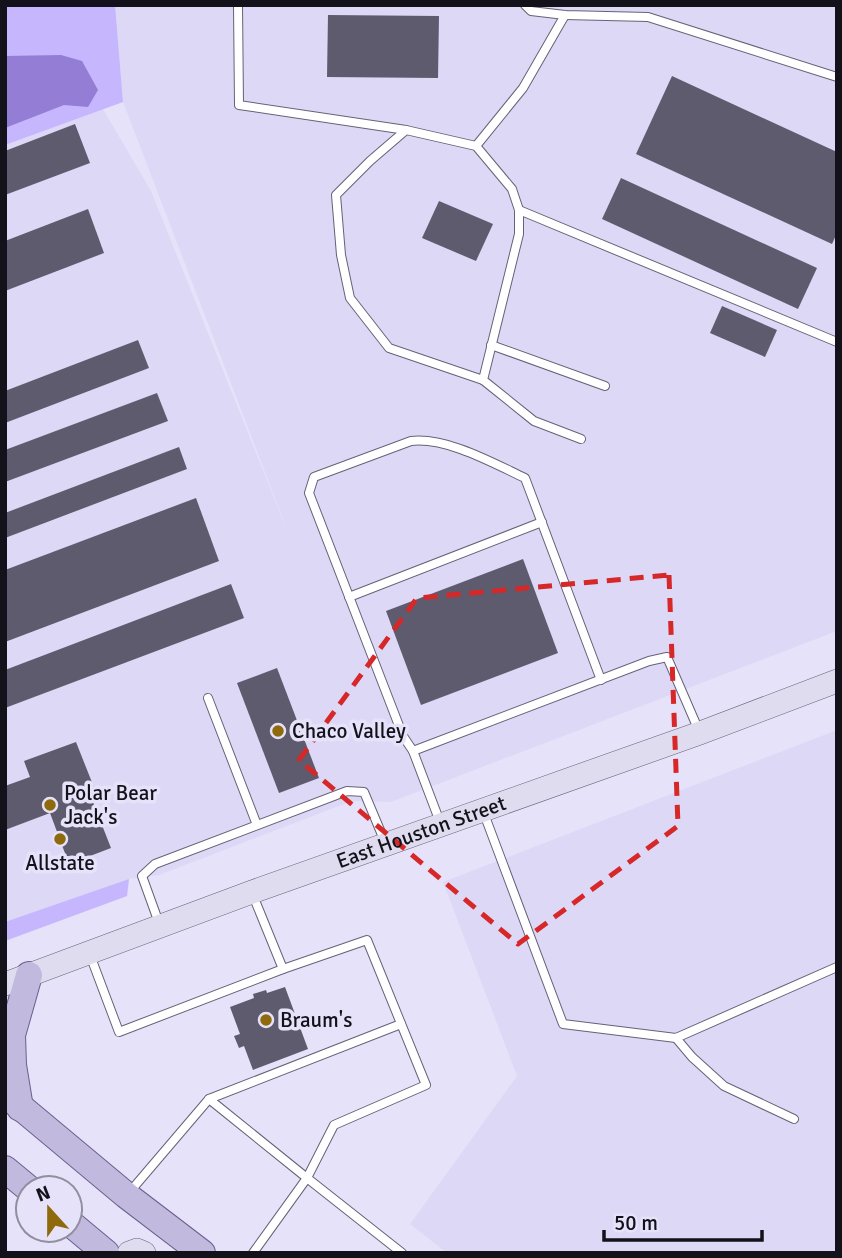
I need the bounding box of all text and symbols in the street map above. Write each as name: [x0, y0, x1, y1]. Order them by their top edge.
place label: Chaco Valley: [292, 718, 406, 744]
marker: Chaco Valley: [270, 723, 286, 739]
place label: Polar Bear Jack's: [64, 780, 157, 830]
street label: East Houston Street: [333, 790, 509, 874]
marker: Polar Bear Jack's: [42, 797, 58, 813]
marker: Allstate: [52, 831, 68, 847]
place label: Allstate: [25, 850, 95, 876]
place label: Braum's: [280, 1007, 352, 1033]
marker: Braum's: [258, 1012, 274, 1028]
north arrow: [14, 1174, 84, 1244]
text: N: [33, 1180, 54, 1208]
scale bar: [604, 1198, 762, 1242]
text: 50 m: [614, 1210, 658, 1236]

